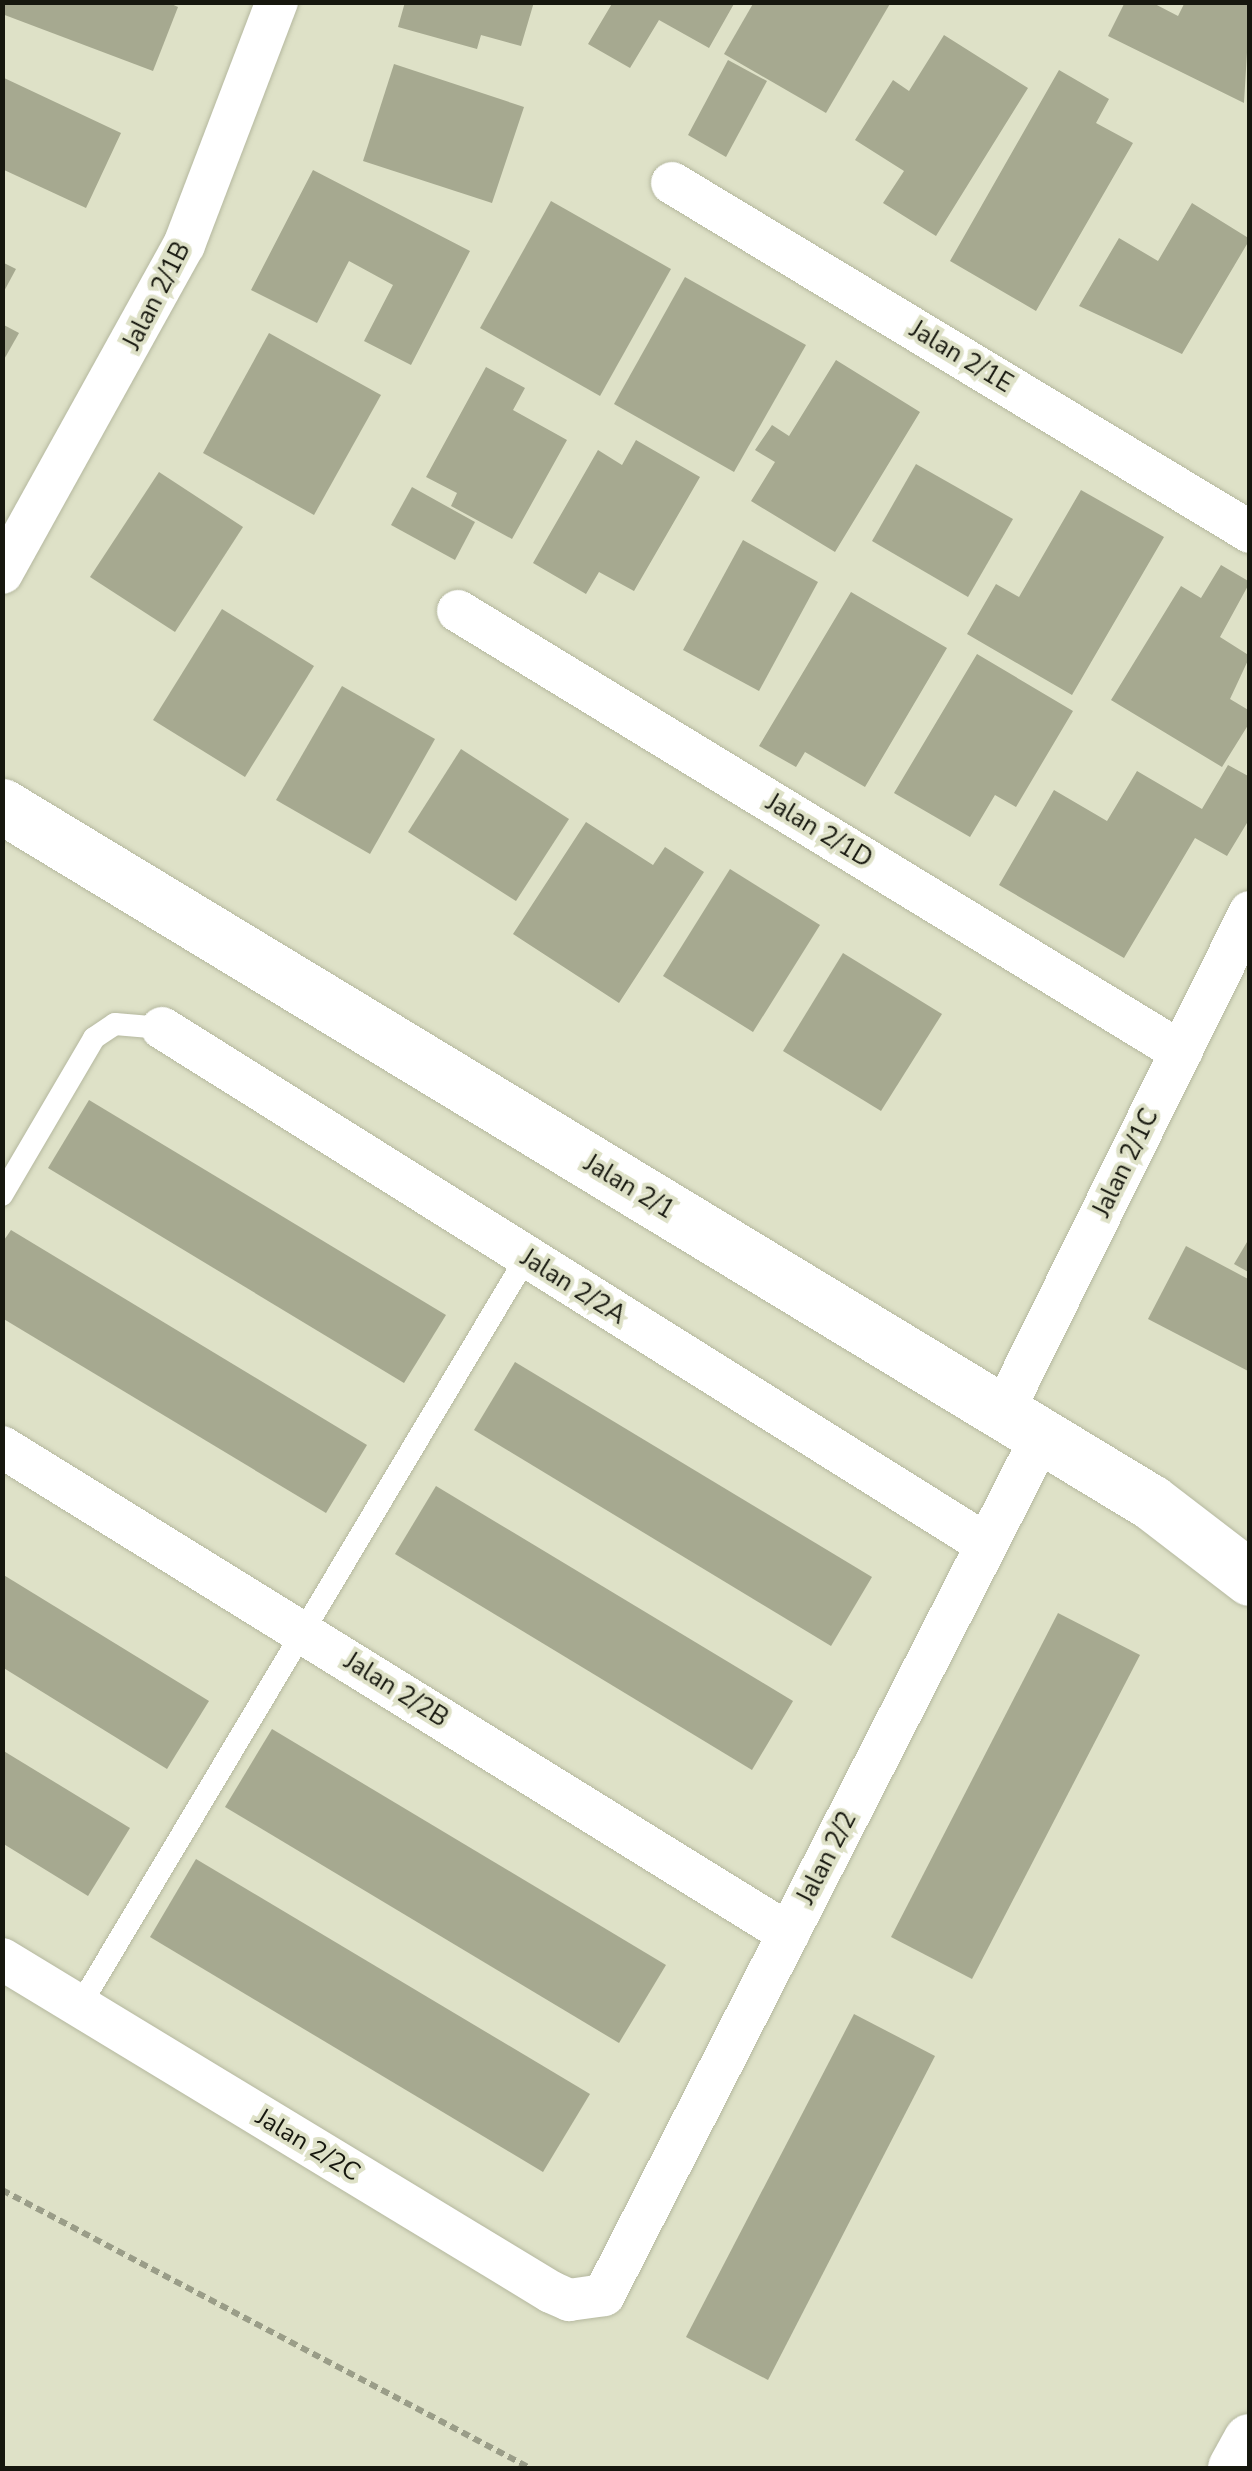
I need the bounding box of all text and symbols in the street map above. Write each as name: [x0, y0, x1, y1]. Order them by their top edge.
street label: Jalan 2/1B: [117, 237, 197, 355]
street label: Jalan 2/1E: [904, 315, 1018, 399]
street label: Jalan 2/1D: [761, 788, 877, 874]
street label: Jalan 2/1C: [1087, 1104, 1165, 1222]
street label: Jalan 2/1: [579, 1148, 679, 1226]
street label: Jalan 2/2A: [515, 1243, 631, 1331]
street label: Jalan 2/2B: [339, 1646, 453, 1734]
street label: Jalan 2/2: [791, 1807, 863, 1909]
street label: Jalan 2/2C: [250, 2102, 366, 2188]

